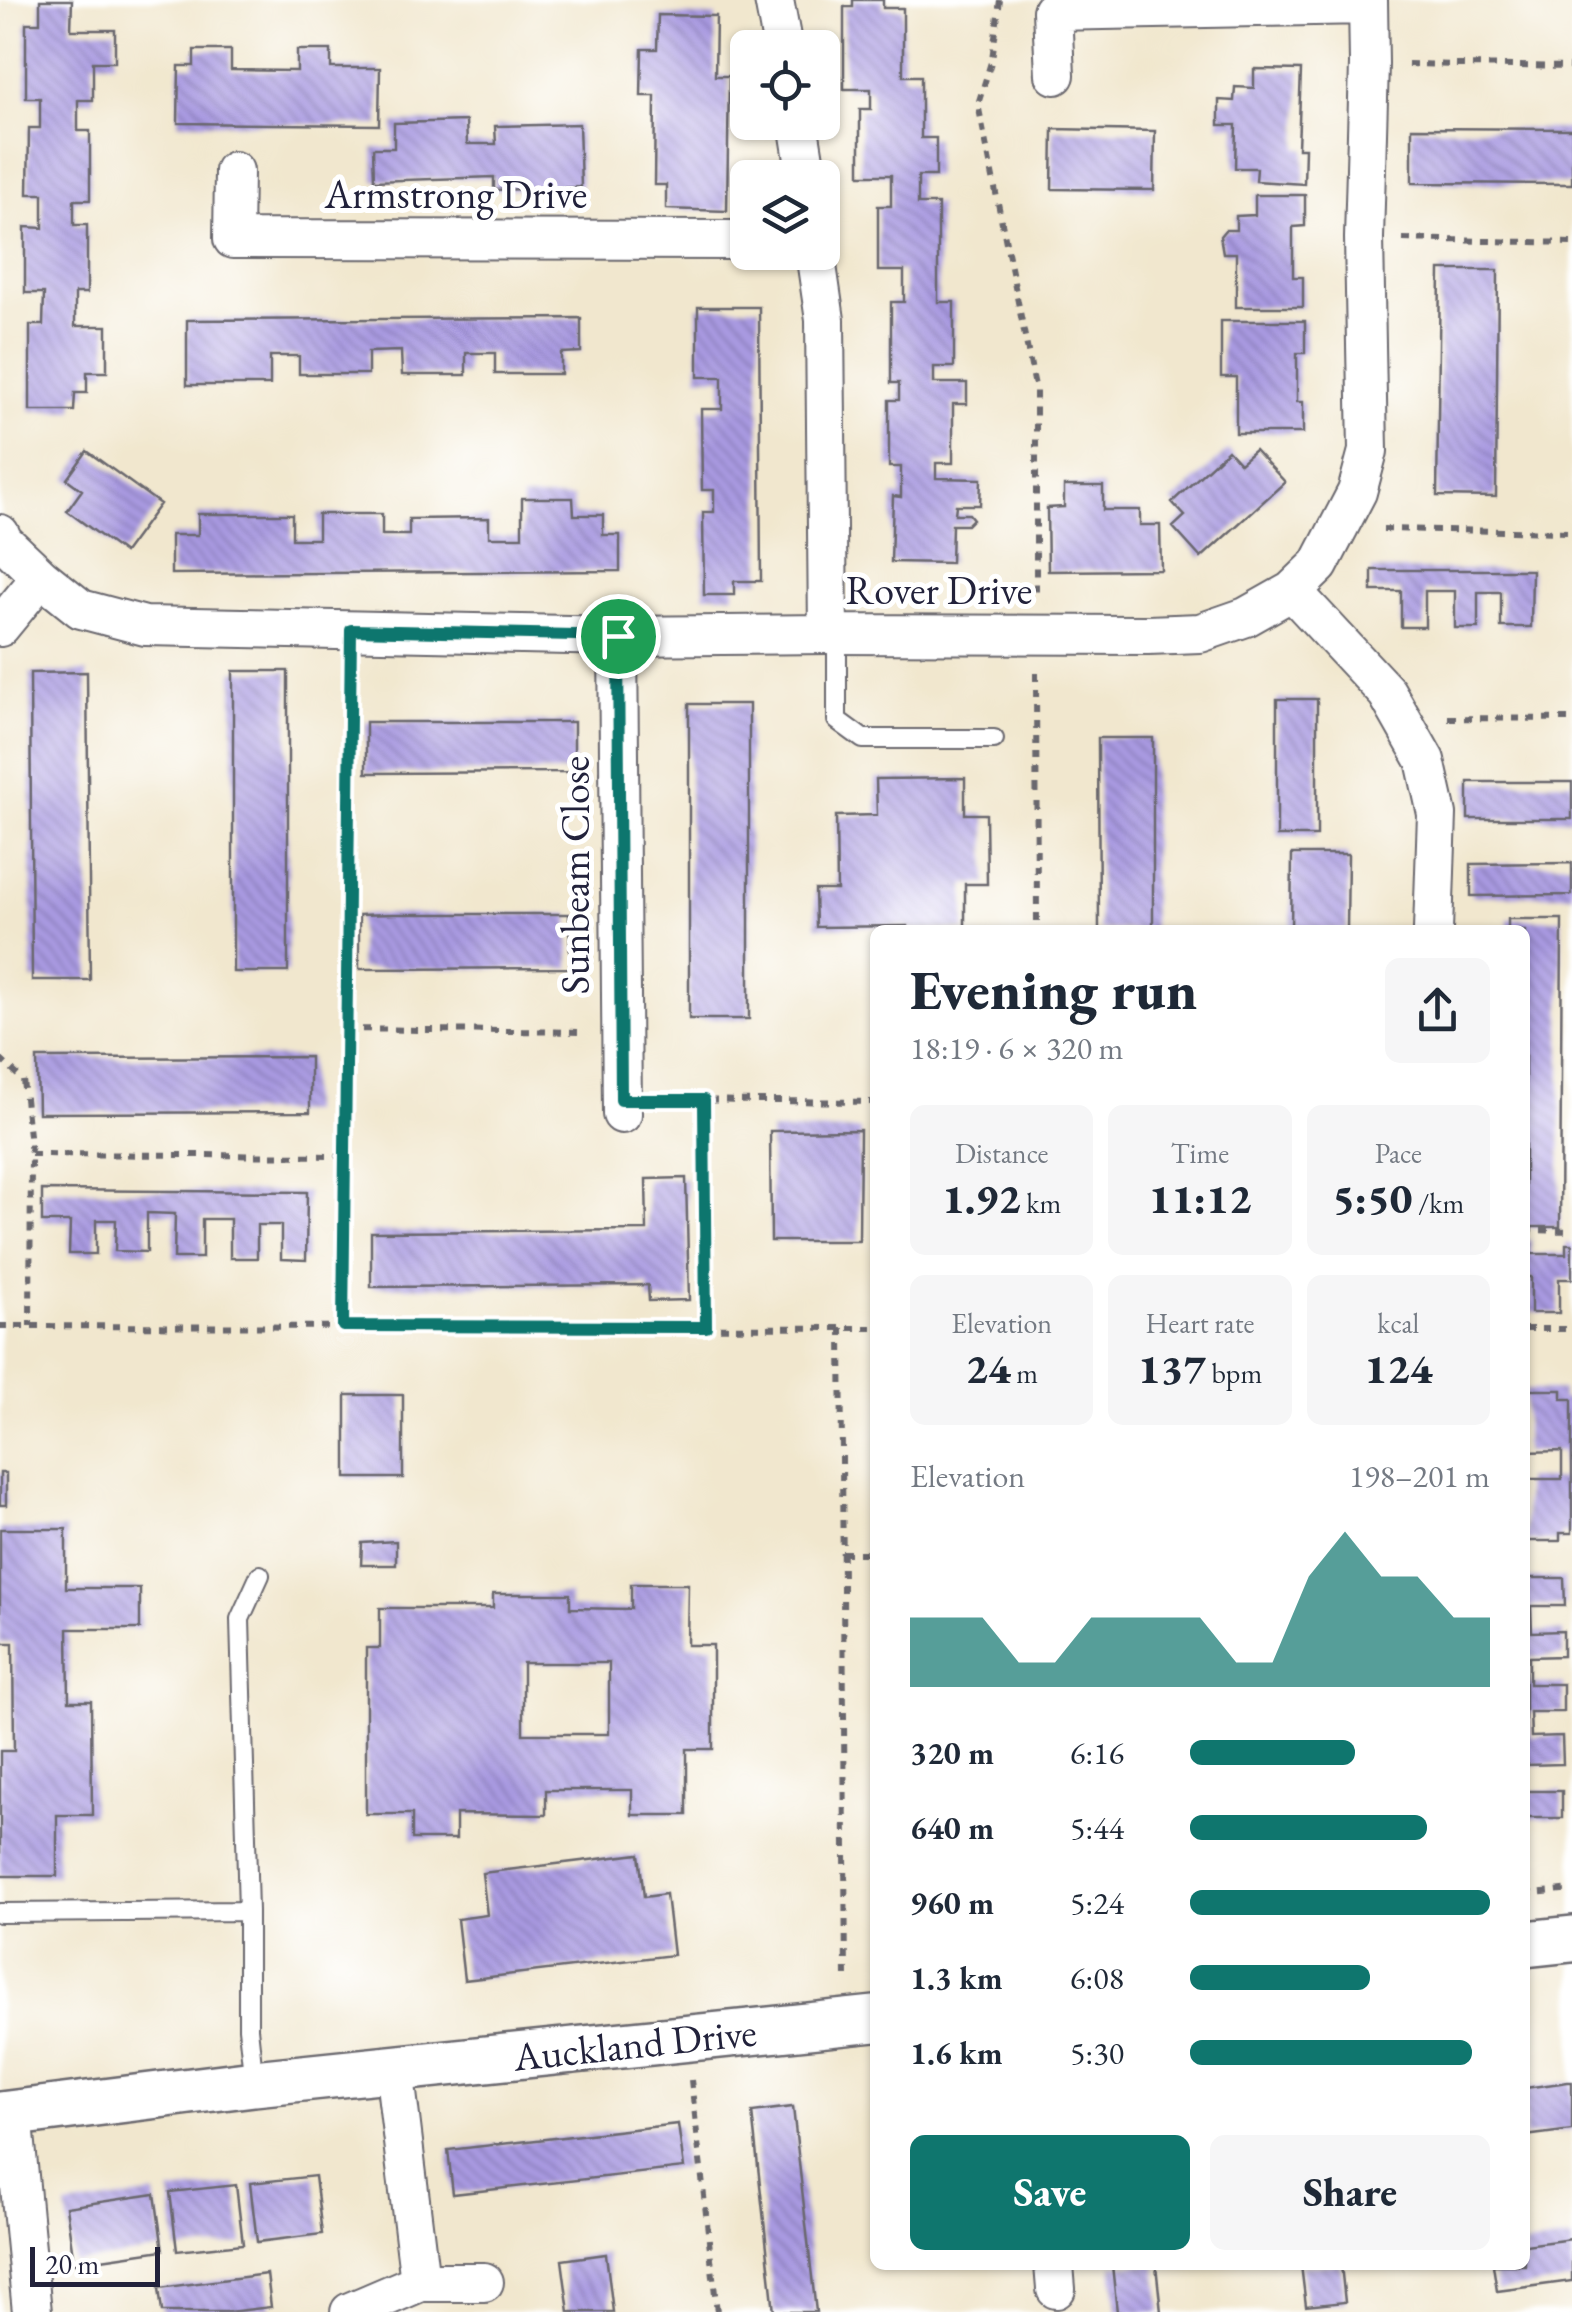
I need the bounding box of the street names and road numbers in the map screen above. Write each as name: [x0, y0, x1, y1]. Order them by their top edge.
street label: Armstrong Drive: [324, 168, 587, 220]
street label: Rover Drive: [846, 564, 1032, 616]
street label: Sunbeam Close: [549, 756, 601, 994]
street label: Auckland Drive: [510, 2005, 759, 2083]

